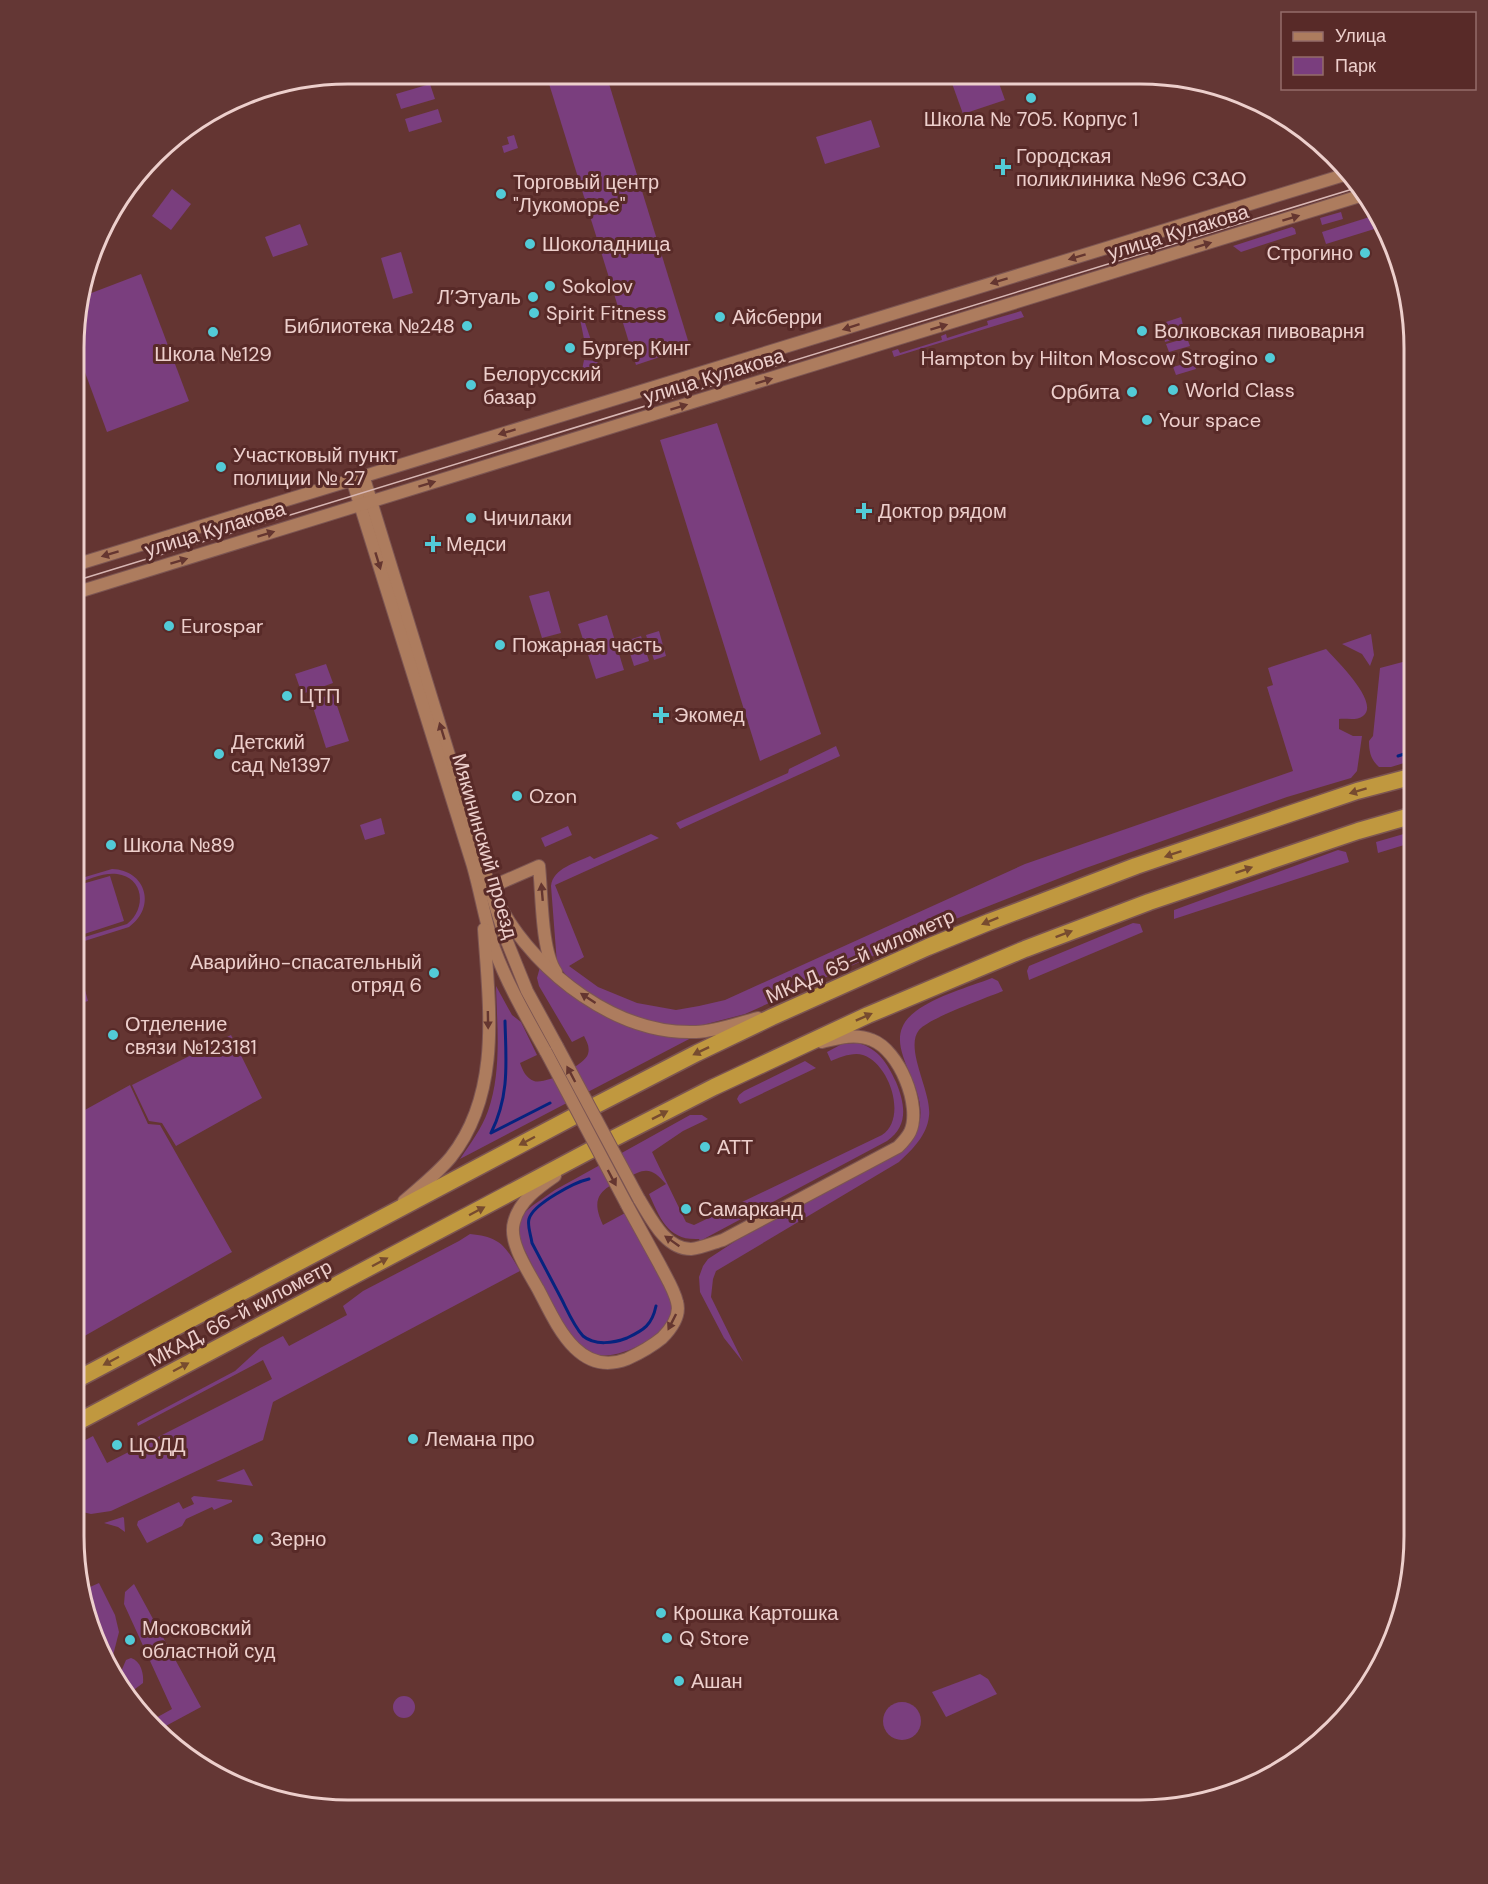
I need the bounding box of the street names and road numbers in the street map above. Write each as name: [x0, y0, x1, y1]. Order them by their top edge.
street label: улица Кулакова: [1104, 198, 1252, 266]
street label: улица Кулакова: [640, 342, 788, 410]
street label: улица Кулакова: [141, 495, 289, 563]
street label: Мякининский проезд: [446, 750, 524, 942]
street label: МКАД, 65-й километр: [762, 903, 958, 1009]
street label: МКАД, 66-й километр: [144, 1253, 336, 1373]

